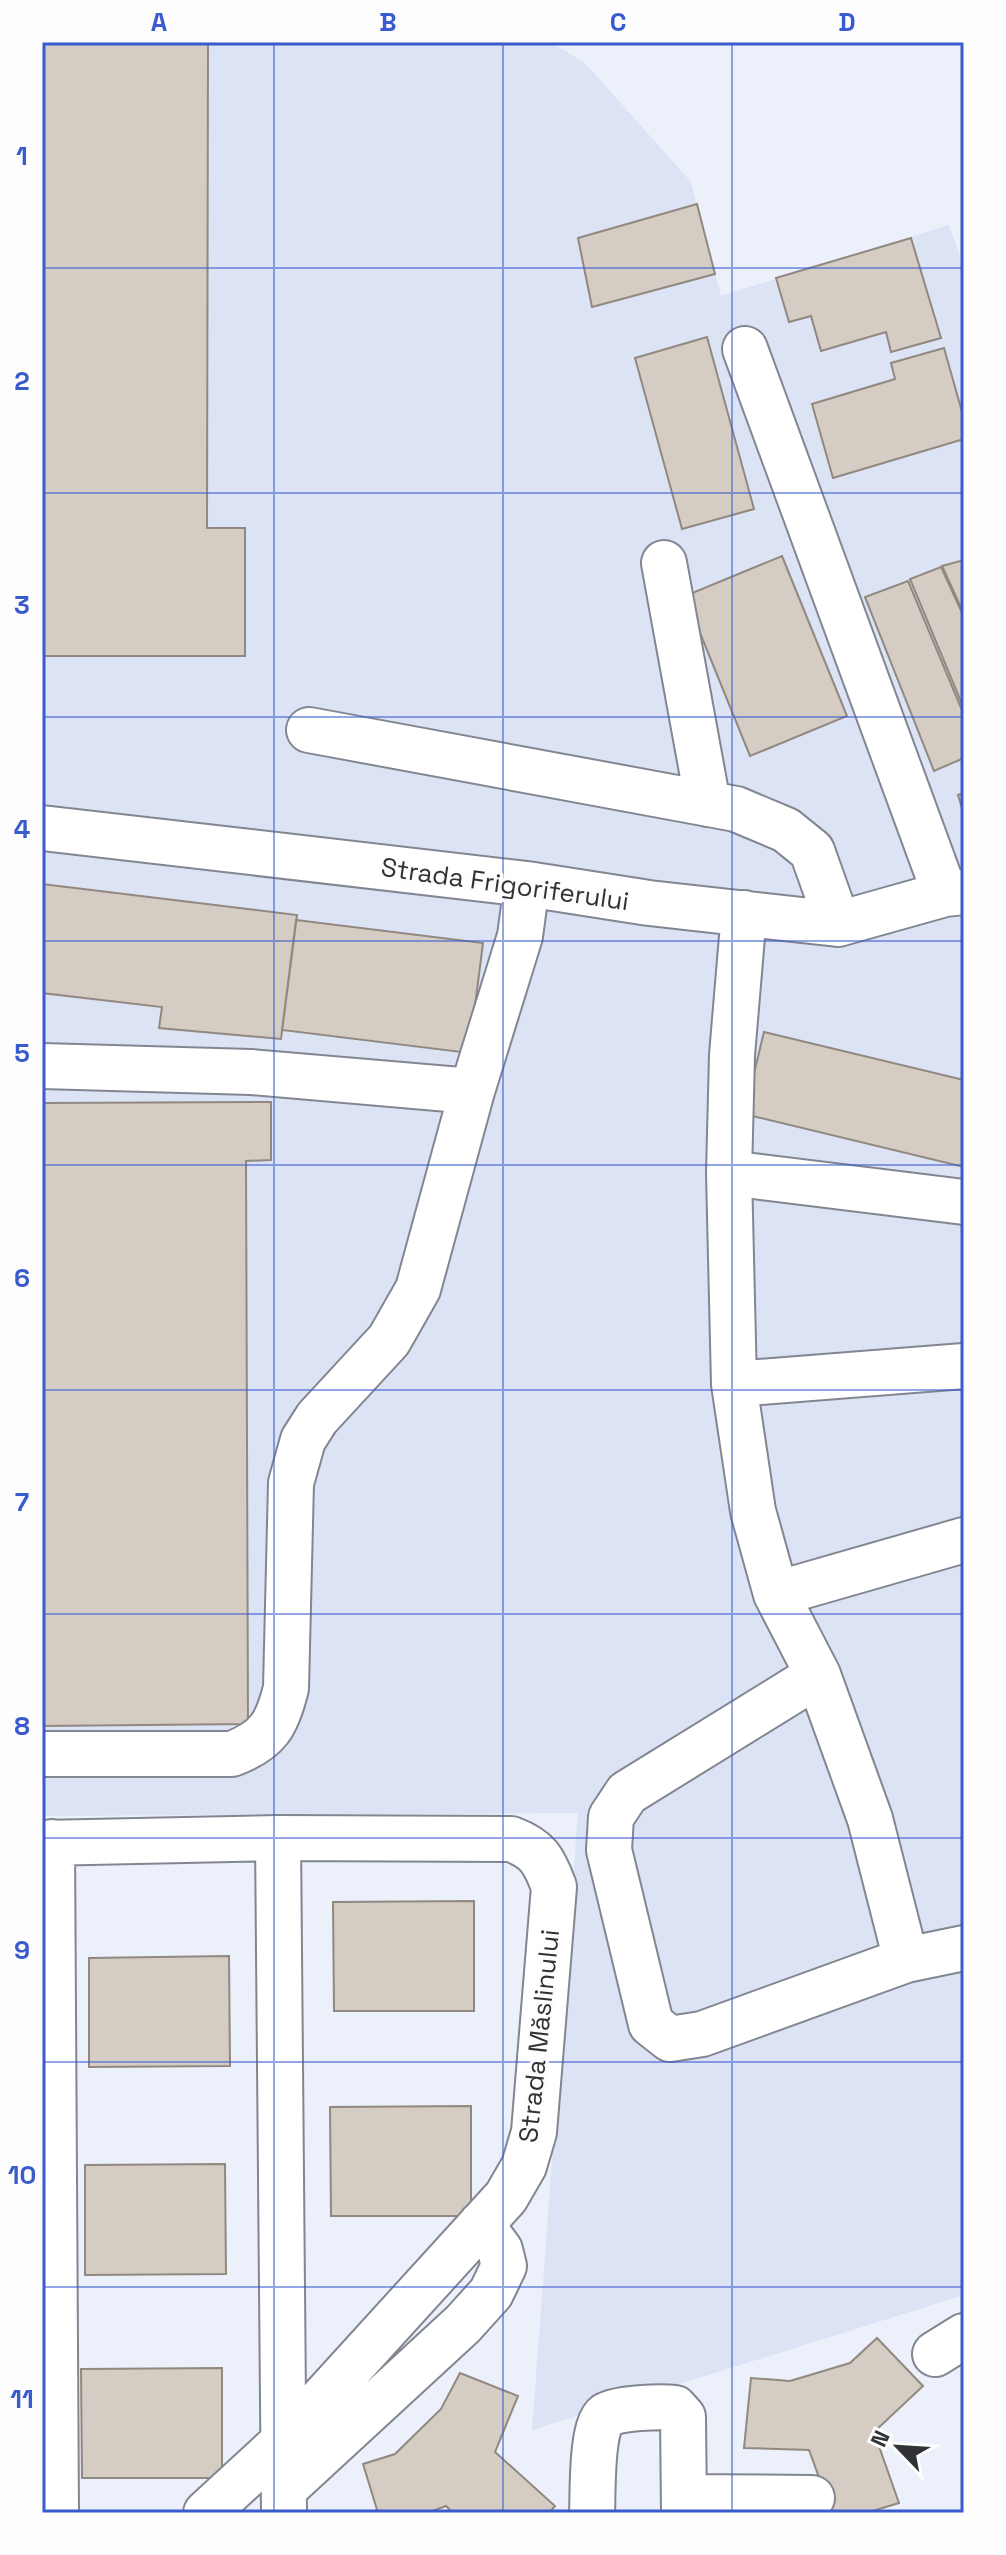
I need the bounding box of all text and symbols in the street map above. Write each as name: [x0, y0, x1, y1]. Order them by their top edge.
text: A: [151, 5, 168, 39]
text: B: [379, 5, 397, 39]
text: C: [610, 5, 626, 39]
text: D: [838, 5, 856, 39]
text: 1: [16, 139, 28, 173]
text: 2: [14, 364, 30, 398]
text: 3: [14, 588, 30, 622]
text: 4: [14, 812, 30, 846]
street label: Strada Frigoriferului: [379, 850, 631, 918]
text: 5: [14, 1036, 30, 1070]
text: 6: [14, 1261, 30, 1295]
text: 7: [15, 1485, 29, 1519]
text: 8: [14, 1709, 30, 1743]
street label: Strada Măslinului: [511, 1928, 567, 2144]
text: 9: [14, 1933, 30, 1967]
text: 10: [8, 2158, 36, 2192]
text: 11: [10, 2382, 34, 2416]
north arrow: [858, 2407, 938, 2487]
text: N: [864, 2426, 896, 2451]

